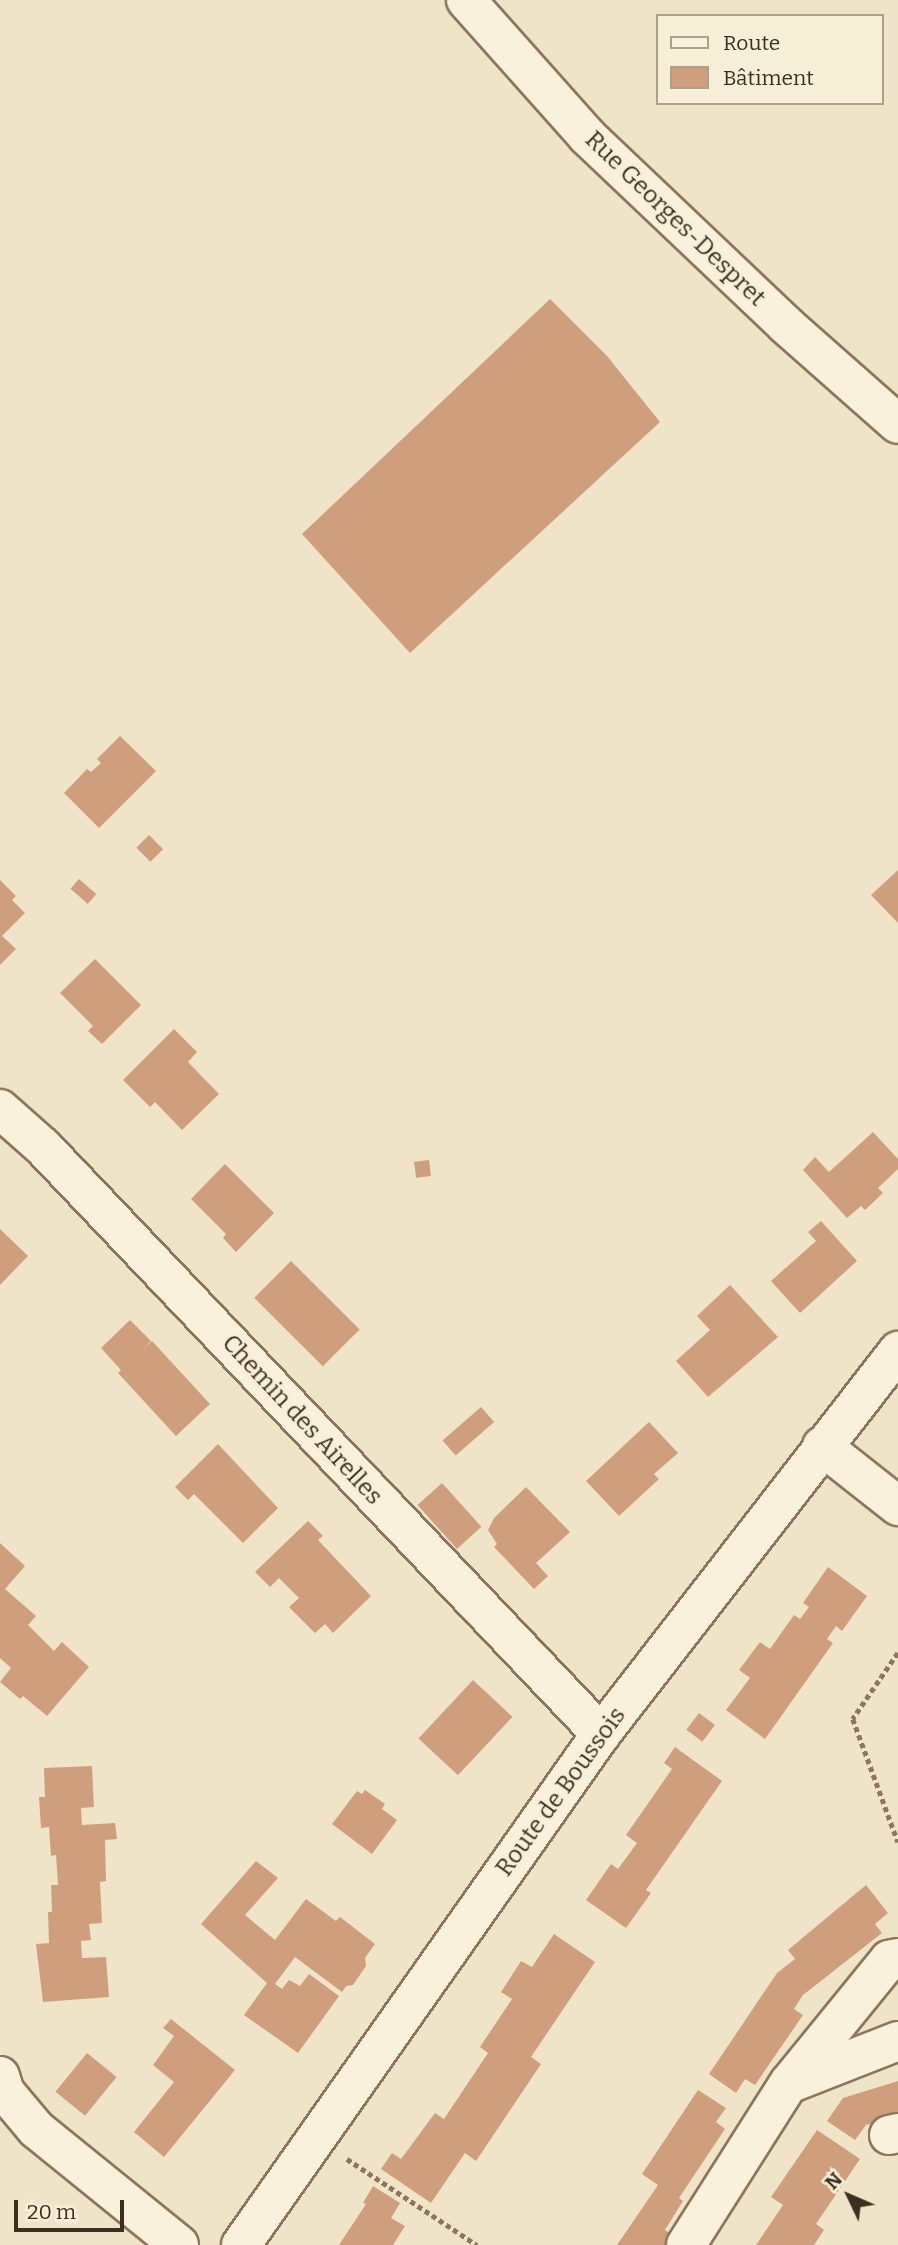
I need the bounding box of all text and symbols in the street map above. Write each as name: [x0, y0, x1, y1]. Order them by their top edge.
legend: [656, 14, 884, 105]
text: Route: [723, 30, 780, 56]
text: Bâtiment: [723, 65, 814, 91]
street label: Rue Georges-Despret: [579, 125, 771, 313]
street label: Chemin des Airelles: [216, 1329, 388, 1511]
street label: Route de Boussois: [490, 1702, 632, 1882]
north arrow: [814, 2161, 884, 2231]
text: N: [820, 2168, 847, 2194]
scale bar: [18, 2186, 128, 2230]
text: 20 m: [27, 2199, 76, 2225]

